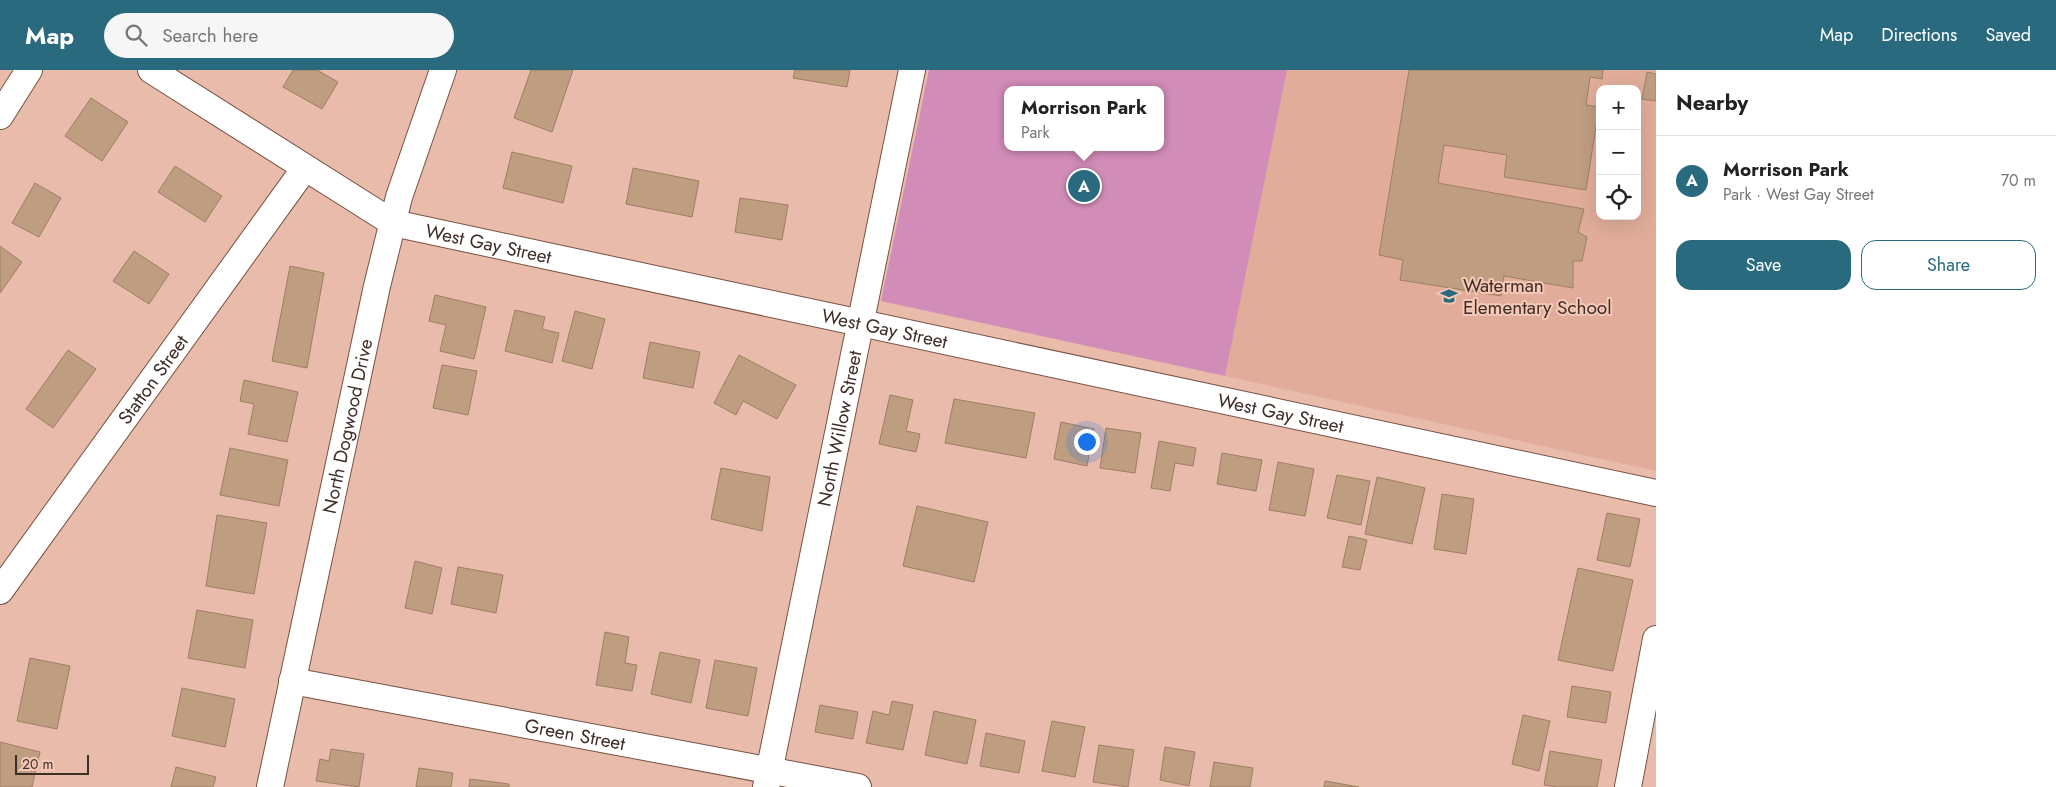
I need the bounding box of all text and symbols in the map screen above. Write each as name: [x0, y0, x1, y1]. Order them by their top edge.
search box: [104, 13, 454, 58]
text: Map: [25, 18, 74, 53]
icon: search: [122, 21, 150, 49]
text: Search here: [162, 22, 258, 49]
text: Map: [1820, 22, 1853, 48]
text: Directions: [1881, 22, 1957, 48]
text: Saved: [1985, 22, 2031, 48]
map controls: [1596, 85, 1641, 220]
button: +: [1596, 85, 1641, 130]
popup: [1004, 86, 1164, 151]
text: Nearby: [1676, 88, 1748, 118]
text: Morrison Park: [1021, 94, 1147, 121]
text: Park: [1021, 121, 1050, 144]
button: −: [1596, 130, 1641, 175]
text: Morrison Park: [1723, 156, 1849, 183]
pin: A: [1068, 167, 1100, 205]
text: A: [1686, 169, 1698, 192]
text: 70 m: [2001, 169, 2036, 192]
button: locate: [1596, 175, 1641, 220]
text: Park · West Gay Street: [1723, 183, 1874, 206]
street label: West Gay Street: [423, 217, 554, 270]
button: Save: [1676, 240, 1851, 290]
button: Share: [1861, 240, 2036, 290]
place label: Waterman Elementary School: [1463, 272, 1612, 321]
school or university icon: Waterman Elementary School: [1439, 286, 1459, 306]
street label: West Gay Street: [819, 301, 951, 355]
street label: Statton Street: [111, 329, 194, 430]
street label: North Dogwood Drive: [315, 336, 379, 516]
street label: North Willow Street: [810, 348, 868, 509]
street label: West Gay Street: [1215, 386, 1347, 439]
your location: [1074, 429, 1100, 455]
street label: Green Street: [523, 711, 628, 757]
scale bar: [15, 752, 89, 775]
text: 20 m: [22, 754, 54, 774]

